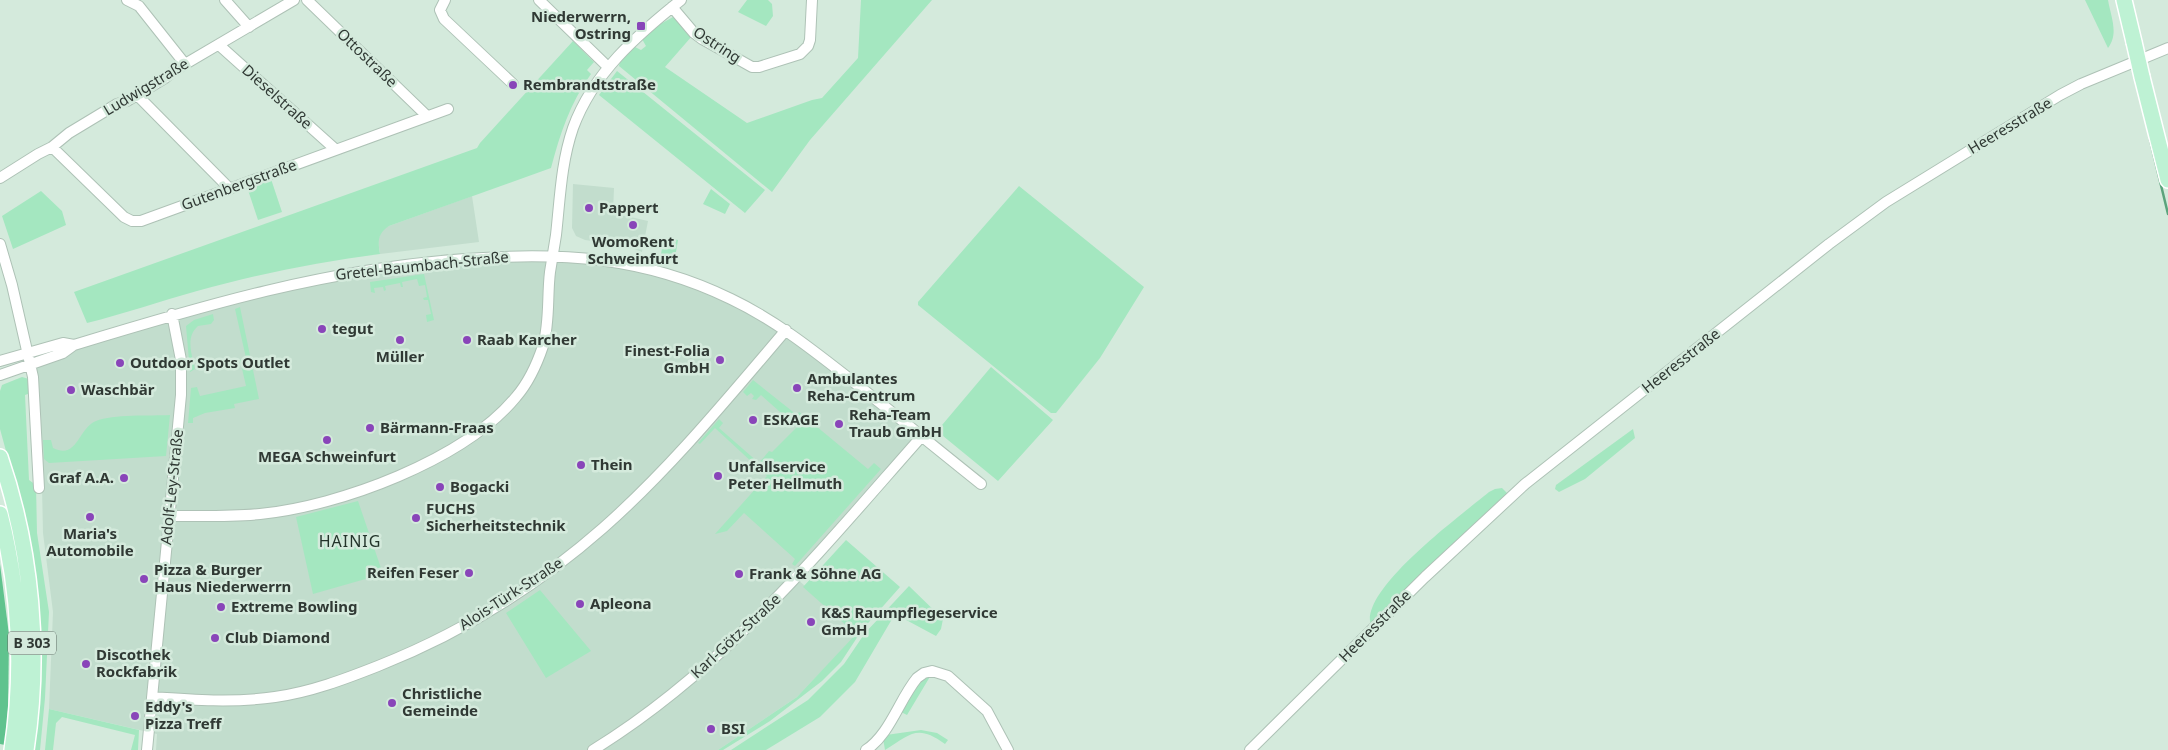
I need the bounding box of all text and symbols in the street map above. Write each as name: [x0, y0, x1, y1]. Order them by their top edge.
place label: Niederwerrn, Ostring: [531, 6, 631, 43]
marker: Niederwerrn, Ostring: [635, 20, 647, 32]
street label: Ostring: [690, 21, 745, 67]
street label: Ottostraße: [333, 24, 402, 91]
street label: Ludwigstraße: [99, 53, 192, 119]
street label: Dieselstraße: [238, 60, 317, 133]
place label: Rembrandtstraße: [523, 74, 656, 94]
marker: Rembrandtstraße: [507, 79, 519, 91]
street label: Heeresstraße: [1964, 92, 2055, 158]
street label: Gutenbergstraße: [178, 154, 299, 214]
place label: Pappert: [599, 197, 659, 217]
marker: Pappert: [583, 202, 595, 214]
marker: WomoRent Schweinfurt: [627, 219, 639, 231]
place label: WomoRent Schweinfurt: [588, 231, 679, 268]
street label: Gretel-Baumbach-Straße: [334, 246, 510, 284]
place label: tegut: [332, 318, 374, 338]
marker: tegut: [316, 323, 328, 335]
street label: Heeresstraße: [1637, 323, 1724, 397]
place label: Raab Karcher: [477, 329, 577, 349]
marker: Müller: [394, 334, 406, 346]
marker: Raab Karcher: [461, 334, 473, 346]
place label: Finest-Folia GmbH: [624, 340, 710, 377]
place label: Müller: [376, 346, 425, 366]
place label: Outdoor Spots Outlet: [130, 352, 291, 372]
marker: Finest-Folia GmbH: [714, 354, 726, 366]
marker: Outdoor Spots Outlet: [114, 357, 126, 369]
place label: Ambulantes Reha-Centrum: [807, 368, 915, 405]
place label: Waschbär: [81, 379, 155, 399]
marker: Ambulantes Reha-Centrum: [791, 382, 803, 394]
marker: Waschbär: [65, 384, 77, 396]
place label: Reha-Team Traub GmbH: [849, 404, 942, 441]
place label: ESKAGE: [763, 409, 819, 429]
marker: ESKAGE: [747, 414, 759, 426]
place label: Bärmann-Fraas: [380, 417, 494, 437]
marker: Reha-Team Traub GmbH: [833, 418, 845, 430]
marker: Bärmann-Fraas: [364, 422, 376, 434]
street label: Adolf-Ley-Straße: [155, 428, 187, 546]
marker: MEGA Schweinfurt: [321, 434, 333, 446]
place label: MEGA Schweinfurt: [258, 446, 397, 466]
place label: Thein: [591, 454, 633, 474]
place label: Unfallservice Peter Hellmuth: [728, 456, 842, 493]
marker: Thein: [575, 459, 587, 471]
place label: Graf A.A.: [49, 467, 114, 487]
marker: Unfallservice Peter Hellmuth: [712, 470, 724, 482]
marker: Graf A.A.: [118, 472, 130, 484]
place label: Bogacki: [450, 476, 509, 496]
marker: Bogacki: [434, 481, 446, 493]
place label: FUCHS Sicherheitstechnik: [426, 498, 566, 535]
marker: Maria's Automobile: [84, 511, 96, 523]
marker: FUCHS Sicherheitstechnik: [410, 512, 422, 524]
place label: Maria's Automobile: [46, 523, 134, 560]
district label: HAINIG: [319, 530, 381, 552]
street label: Alois-Türk-Straße: [455, 552, 566, 634]
place label: Pizza & Burger Haus Niederwerrn: [154, 559, 291, 596]
place label: Reifen Feser: [367, 562, 459, 582]
place label: Frank & Söhne AG: [749, 563, 882, 583]
marker: Reifen Feser: [463, 567, 475, 579]
marker: Frank & Söhne AG: [733, 568, 745, 580]
marker: Pizza & Burger Haus Niederwerrn: [138, 573, 150, 585]
street label: Heeresstraße: [1334, 585, 1415, 666]
street label: Karl-Götz-Straße: [686, 588, 784, 682]
place label: Apleona: [590, 593, 651, 613]
place label: Extreme Bowling: [231, 596, 358, 616]
marker: Apleona: [574, 598, 586, 610]
marker: Extreme Bowling: [215, 601, 227, 613]
place label: K&S Raumpflegeservice GmbH: [821, 602, 998, 639]
marker: K&S Raumpflegeservice GmbH: [805, 616, 817, 628]
place label: Club Diamond: [225, 627, 330, 647]
road number: B 303: [8, 632, 56, 654]
marker: Club Diamond: [209, 632, 221, 644]
place label: Discothek Rockfabrik: [96, 644, 178, 681]
marker: Discothek Rockfabrik: [80, 658, 92, 670]
place label: Christliche Gemeinde: [402, 683, 482, 720]
place label: Eddy's Pizza Treff: [145, 696, 223, 733]
marker: Christliche Gemeinde: [386, 697, 398, 709]
marker: Eddy's Pizza Treff: [129, 710, 141, 722]
place label: BSI: [721, 718, 745, 738]
marker: BSI: [705, 723, 717, 735]

